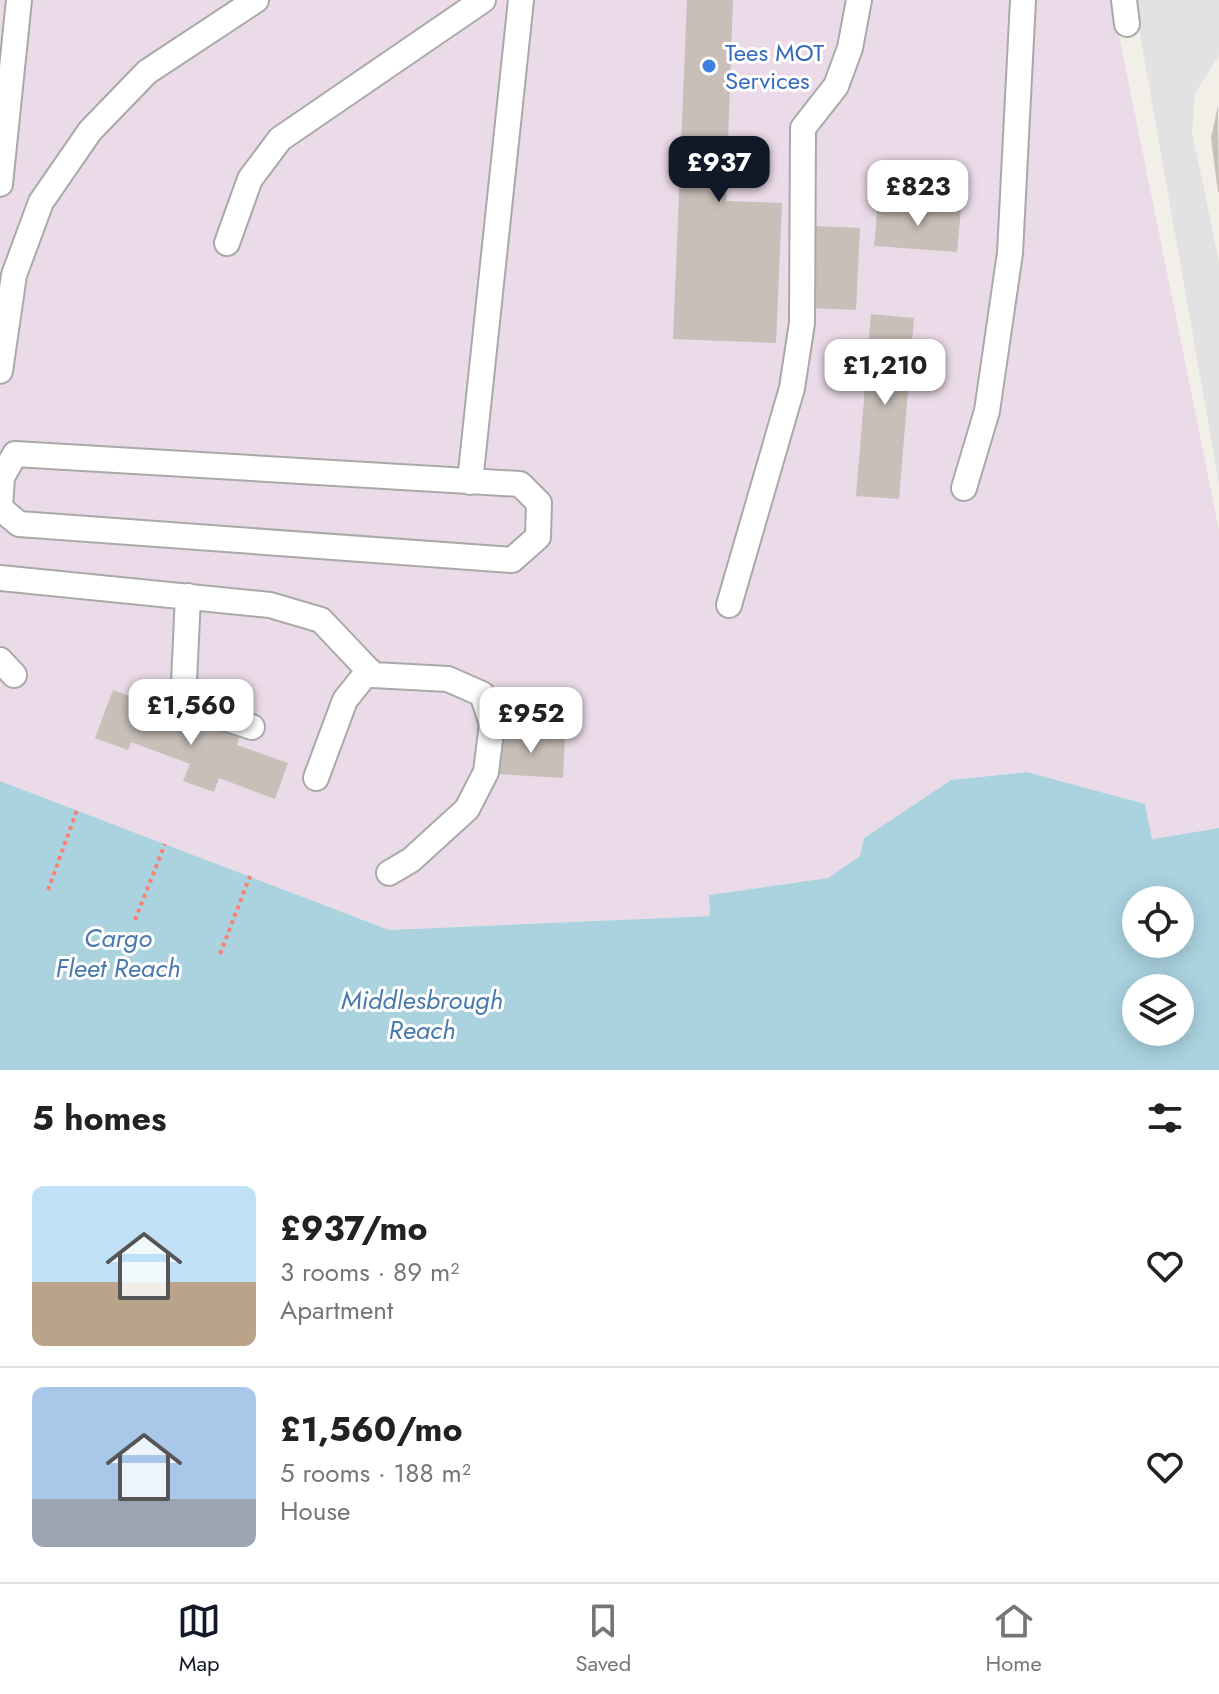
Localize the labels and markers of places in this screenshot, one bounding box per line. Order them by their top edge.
place label: Tees MOT Services [725,35,824,98]
marker: Tees MOT Services [700,57,718,75]
pin: £937 [672,136,766,204]
pin: £823 [871,160,965,228]
pin: £1,210 [820,339,950,407]
pin: £1,560 [126,679,256,747]
pin: £952 [484,687,578,755]

